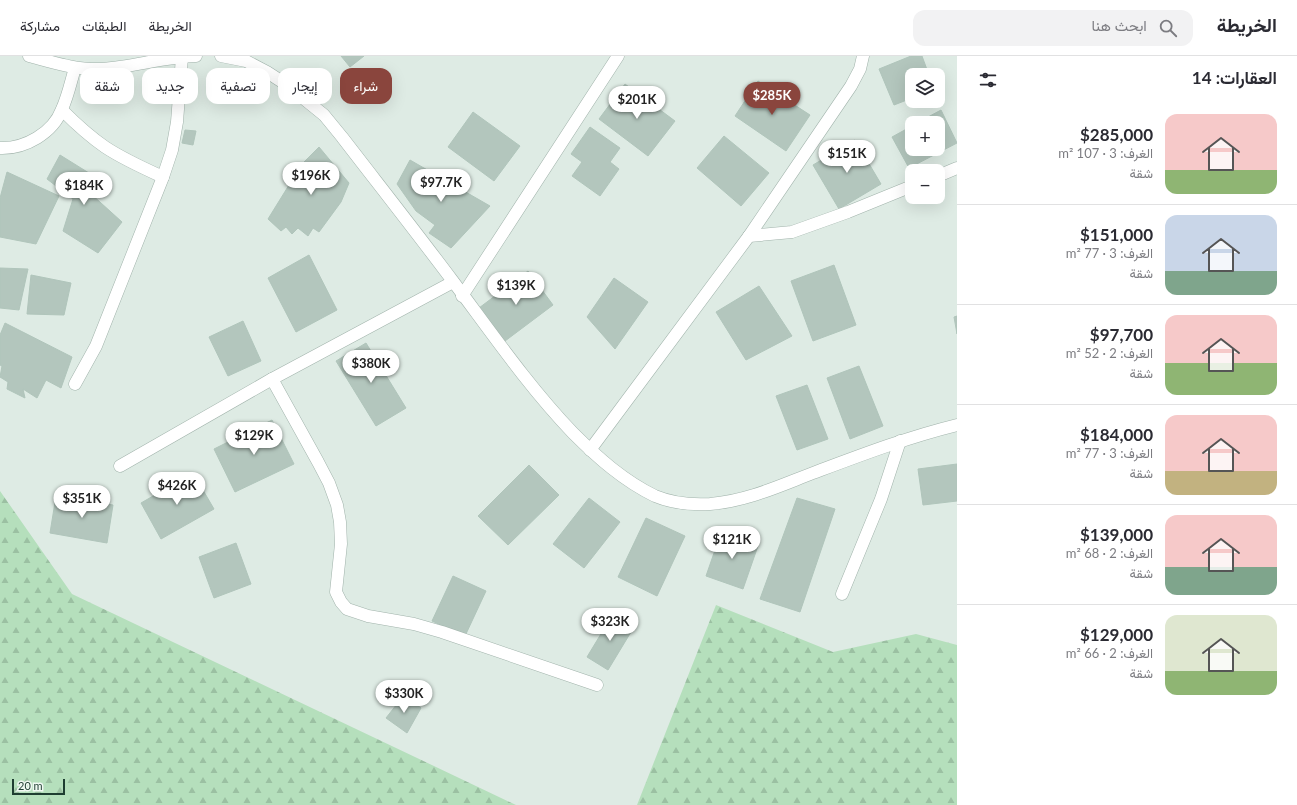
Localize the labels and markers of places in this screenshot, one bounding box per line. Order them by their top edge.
pin: $285K [744,82,800,116]
pin: $201K [609,86,665,120]
pin: $151K [819,140,875,174]
pin: $196K [283,162,339,196]
pin: $97.7K [408,169,474,203]
pin: $184K [56,172,112,206]
pin: $139K [488,272,544,306]
pin: $380K [343,350,399,384]
pin: $129K [226,422,282,456]
pin: $426K [149,472,205,506]
pin: $351K [54,485,110,519]
pin: $121K [704,526,760,560]
pin: $323K [582,608,638,642]
pin: $330K [376,680,432,714]

